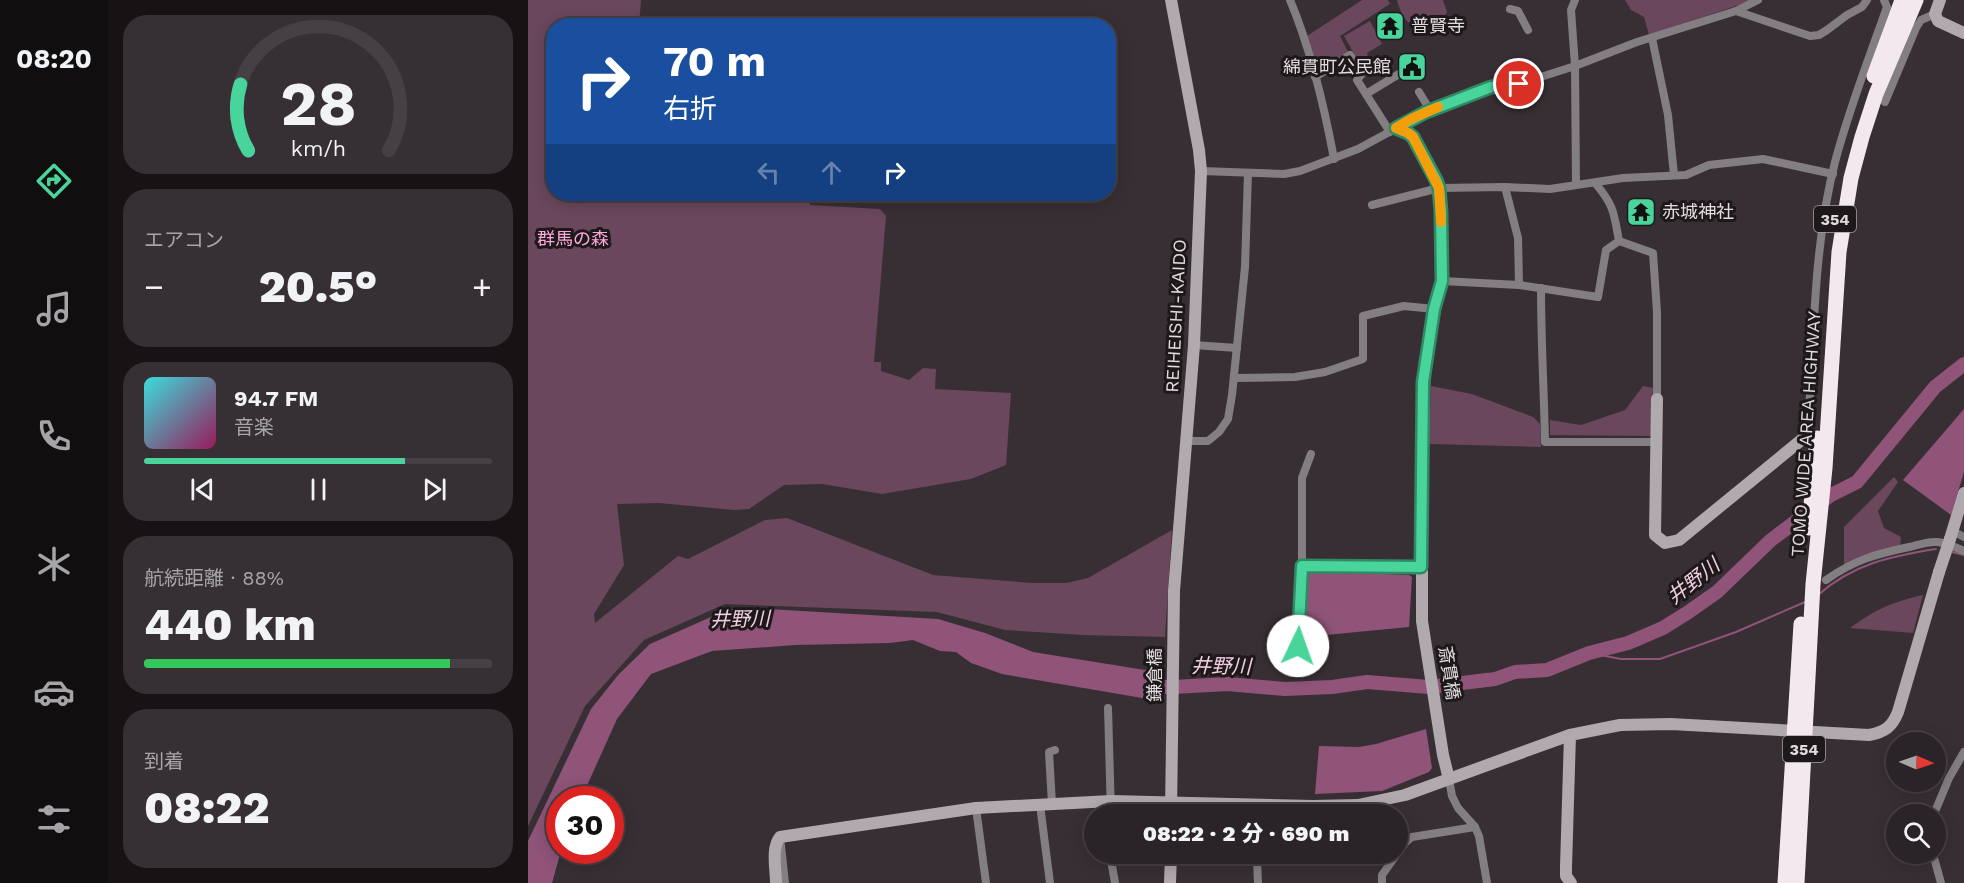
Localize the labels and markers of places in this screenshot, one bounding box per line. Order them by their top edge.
temple icon: 普賢寺 [1374,10,1406,42]
place label: 普賢寺 [1411,15,1465,36]
public building icon: 綿貫町公民館 [1396,51,1428,83]
place label: 綿貫町公民館 [1283,56,1391,77]
pin [1493,58,1544,109]
temple icon: 赤城神社 [1625,196,1657,228]
place label: 赤城神社 [1662,201,1734,222]

